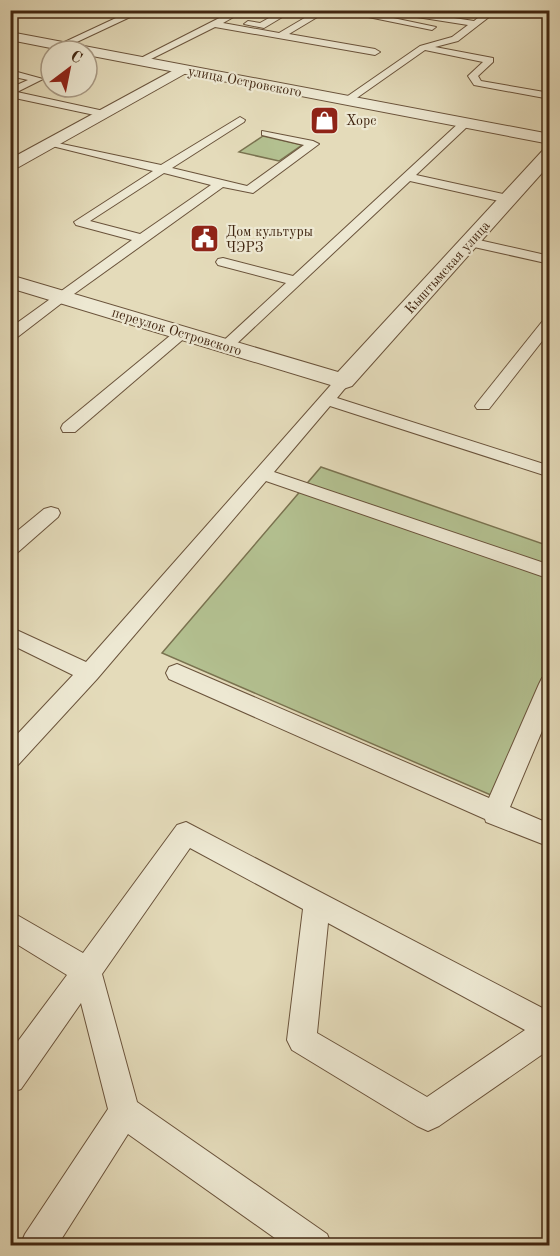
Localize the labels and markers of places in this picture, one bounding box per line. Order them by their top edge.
shop icon: Хорс [309,104,341,136]
place label: Хорс [346,114,376,128]
public building icon: Дом культуры ЧЭРЗ [189,223,221,255]
place label: Дом культуры ЧЭРЗ [226,225,313,255]

